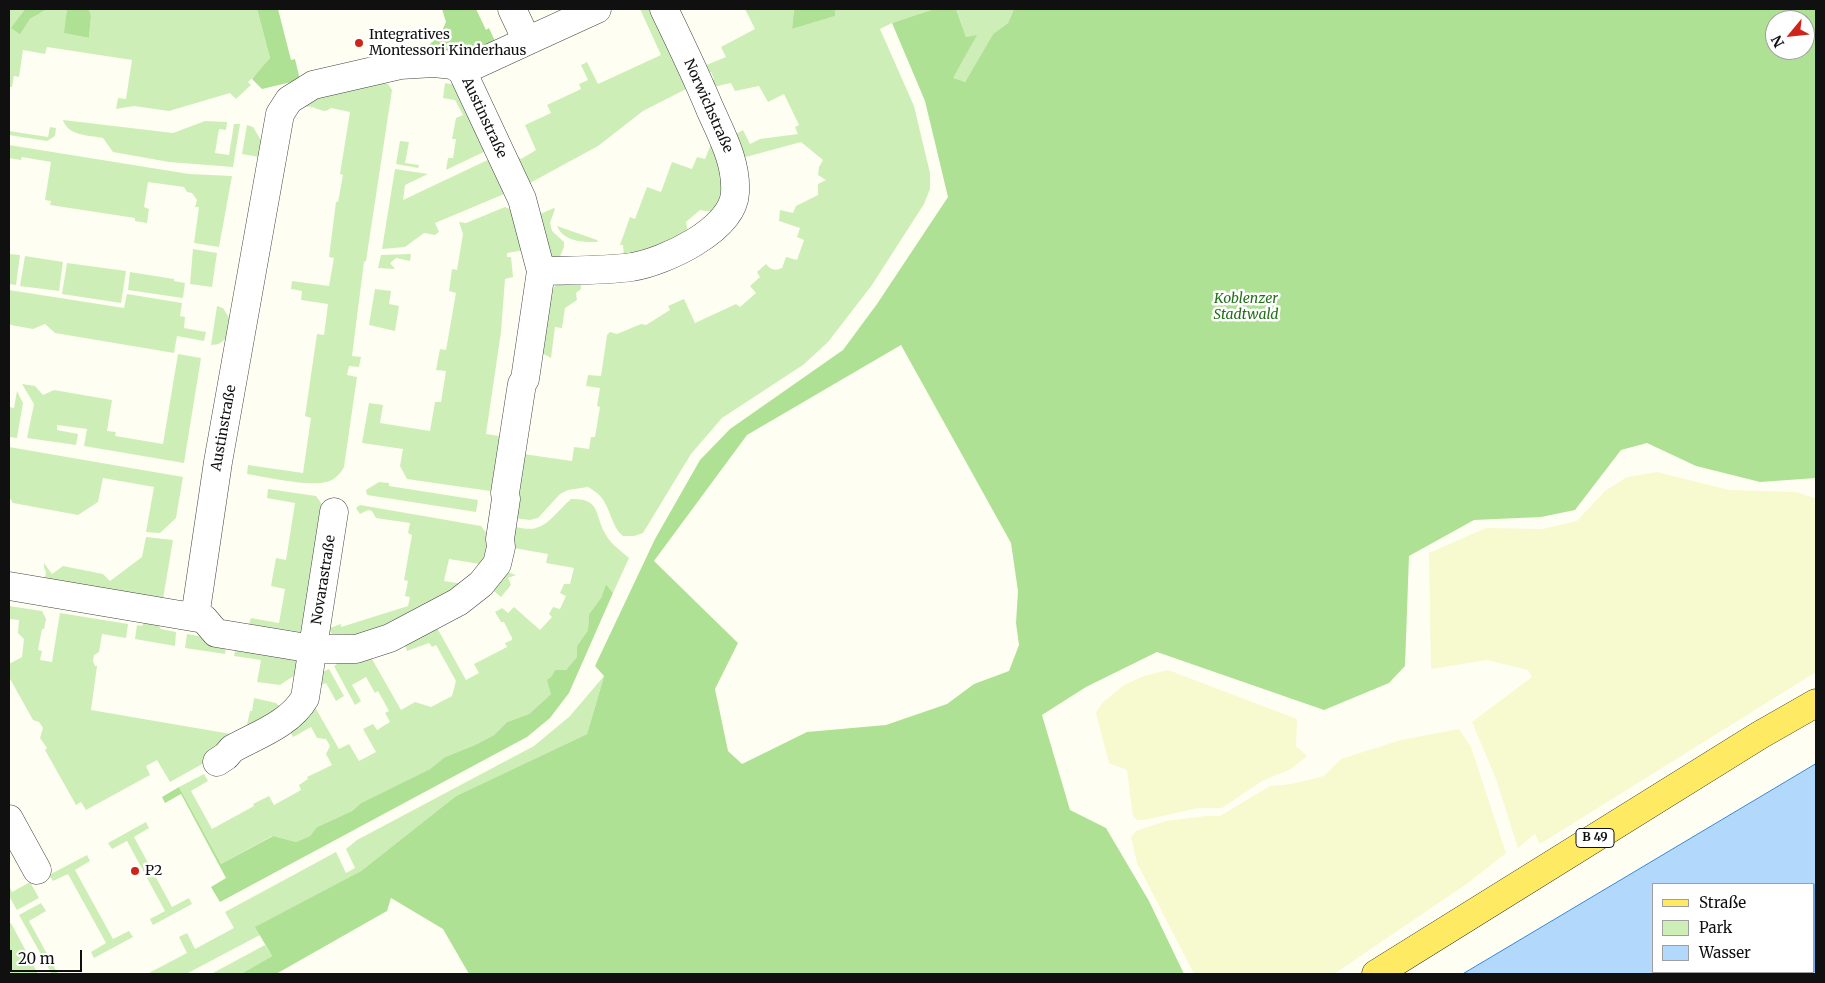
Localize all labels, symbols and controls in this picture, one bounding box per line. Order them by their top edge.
north arrow [1765,10,1815,60]
place label: Integratives Montessori Kinderhaus [369,27,526,59]
text: N [1767,32,1788,51]
marker: Integratives Montessori Kinderhaus [353,37,365,49]
street label: Norwichstraße [680,57,736,155]
street label: Austinstraße [458,75,510,161]
park label: Koblenzer Stadtwald [1213,291,1279,324]
street label: Austinstraße [208,384,240,472]
street label: Novarastraße [309,534,339,626]
road number: B 49 [1576,828,1614,848]
place label: P2 [145,863,162,879]
marker: P2 [129,865,141,877]
legend [1652,883,1815,973]
text: Straße [1699,893,1746,912]
text: Park [1699,918,1732,937]
scale bar [12,940,85,972]
text: Wasser [1699,943,1751,962]
text: 20 m [18,949,55,968]

